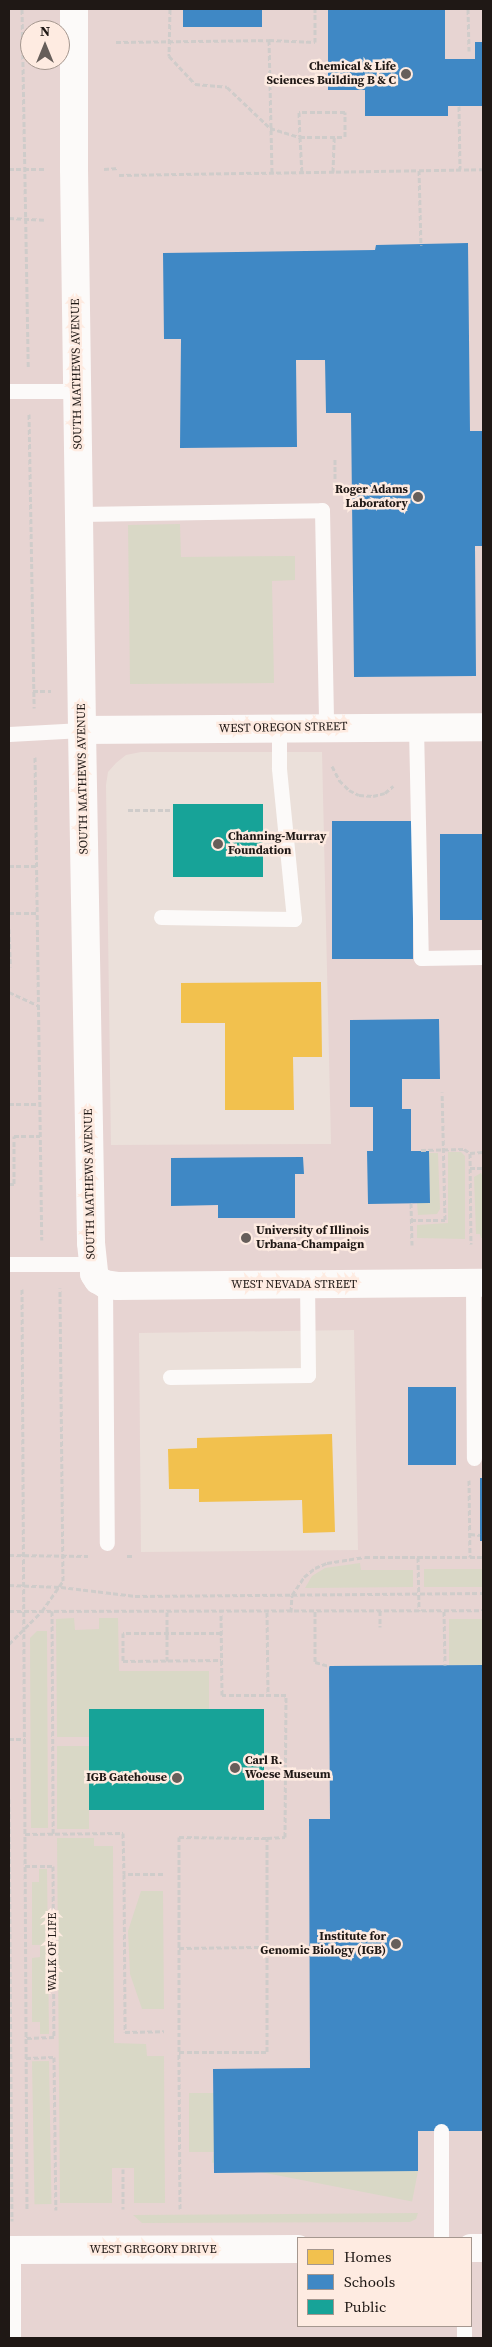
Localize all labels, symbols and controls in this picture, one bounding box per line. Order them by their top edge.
north arrow [20,20,70,70]
text: N [40,21,50,41]
place label: Chemical & Life Sciences Building B & C [266,60,396,88]
marker: Chemical & Life Sciences Building B & C [400,68,412,80]
street label: SOUTH MATHEWS AVENUE [68,298,86,450]
place label: Roger Adams Laboratory [335,483,408,511]
marker: Roger Adams Laboratory [412,491,424,503]
street label: SOUTH MATHEWS AVENUE [74,703,92,855]
street label: WEST OREGON STREET [218,720,348,736]
place label: Channing-Murray Foundation [228,830,326,858]
marker: Channing-Murray Foundation [212,838,224,850]
street label: SOUTH MATHEWS AVENUE [81,1108,99,1260]
place label: University of Illinois Urbana-Champaign [256,1224,369,1252]
marker: University of Illinois Urbana-Champaign [240,1232,252,1244]
street label: WEST NEVADA STREET [231,1278,357,1292]
place label: Carl R. Woese Museum [245,1754,331,1782]
marker: Carl R. Woese Museum [229,1762,241,1774]
place label: IGB Gatehouse [86,1771,167,1785]
marker: IGB Gatehouse [171,1772,183,1784]
street label: WALK OF LIFE [46,1912,60,1992]
place label: Institute for Genomic Biology (IGB) [260,1930,386,1958]
marker: Institute for Genomic Biology (IGB) [390,1938,402,1950]
legend [297,2237,472,2327]
street label: WEST GREGORY DRIVE [89,2243,217,2257]
text: Homes [344,2246,391,2267]
text: Schools [344,2271,395,2292]
text: Public [344,2296,386,2317]

